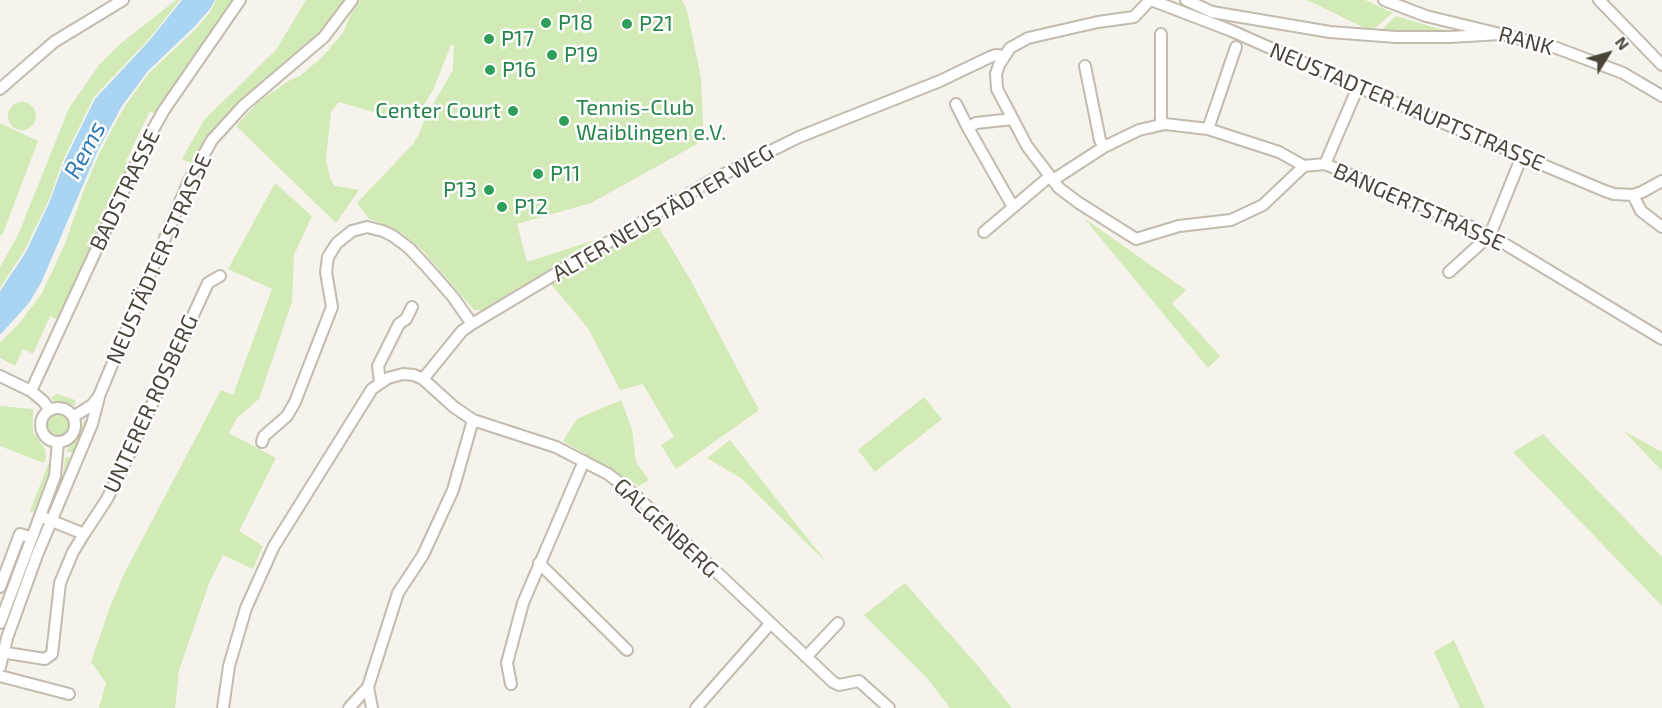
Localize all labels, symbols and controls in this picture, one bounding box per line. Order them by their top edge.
place label: P18 [558,10,593,36]
place label: P21 [639,11,673,37]
marker: P18 [539,16,553,30]
marker: P21 [620,17,634,31]
street label: RANK [1496,21,1556,61]
north arrow [1578,24,1638,84]
place label: P17 [501,26,534,52]
marker: P17 [482,32,496,46]
text: N [1612,33,1634,53]
street label: NEUSTADTER HAUPTSTRASSE [1266,37,1548,177]
place label: P19 [564,42,598,68]
marker: P19 [545,48,559,62]
place label: P16 [502,57,536,83]
marker: P16 [483,63,497,77]
place label: Tennis-Club Waiblingen e.V. [576,95,726,146]
place label: Center Court [375,98,501,124]
marker: Center Court [506,104,520,118]
marker: Tennis-Club Waiblingen e.V. [557,114,571,128]
water label: Rems [58,116,112,184]
street label: BADSTRASSE [84,125,166,255]
street label: ALTER NEUSTÄDTER WEG [548,139,778,287]
street label: NEUSTÄDTER STRASSE [101,150,217,368]
street label: BANGERTSTRASSE [1329,157,1509,257]
place label: P11 [550,161,580,187]
marker: P11 [531,167,545,181]
place label: P13 [443,177,477,203]
marker: P13 [482,183,496,197]
place label: P12 [514,194,548,220]
marker: P12 [495,200,509,214]
street label: UNTERER ROSBERG [98,311,204,497]
street label: GALGENBERG [608,473,724,583]

